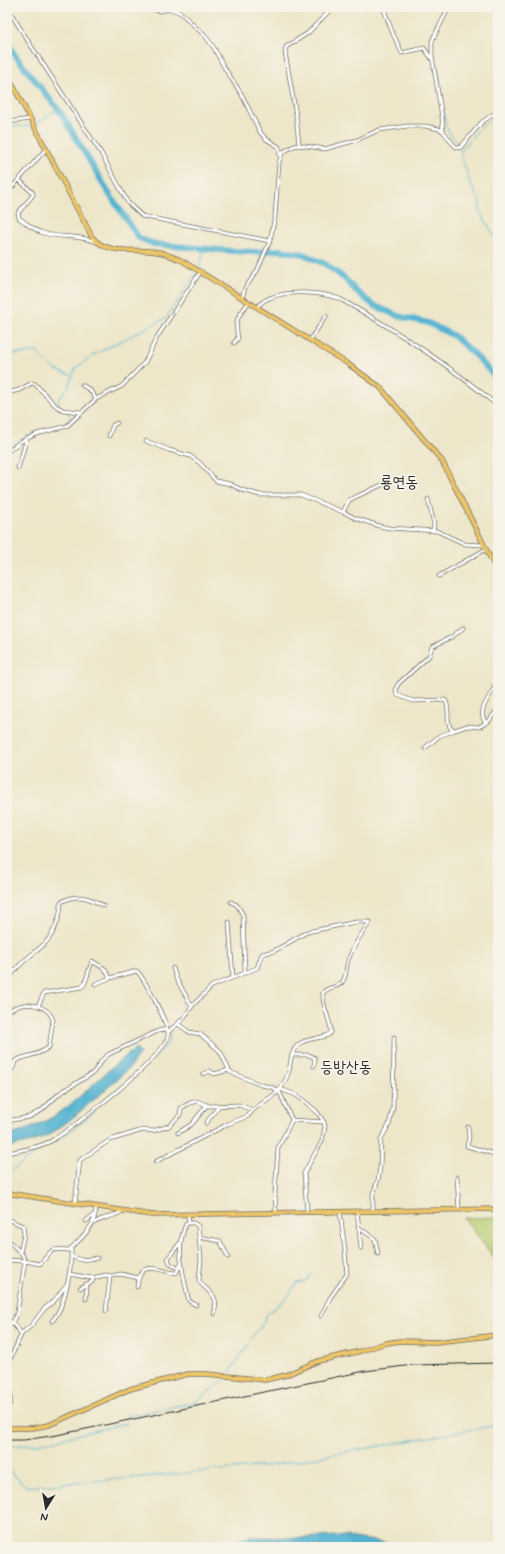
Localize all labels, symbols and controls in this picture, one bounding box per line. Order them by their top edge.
district label: 룡연동 [380,472,418,493]
district label: 등방산동 [320,1057,372,1078]
north arrow [26,1488,66,1528]
text: N [39,1509,49,1524]

